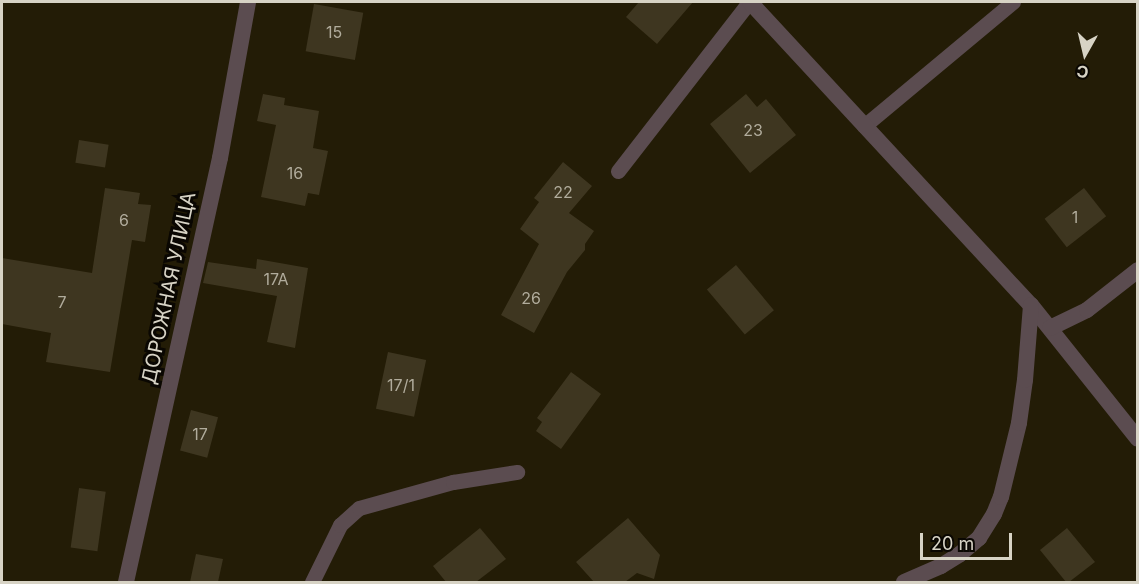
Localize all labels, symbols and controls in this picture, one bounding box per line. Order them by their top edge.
house number: 15 [326,22,342,42]
north arrow [1055,24,1115,84]
text: С [1075,61,1090,83]
house number: 23 [743,120,763,140]
house number: 16 [287,163,303,183]
house number: 22 [553,182,573,202]
street label: ДОРОЖНАЯ УЛИЦА [137,190,201,386]
house number: 1 [1072,207,1078,227]
house number: 6 [119,210,129,230]
house number: 17А [264,269,288,289]
house number: 26 [521,288,541,308]
house number: 7 [57,292,67,312]
house number: 17/1 [387,375,415,395]
house number: 17 [192,424,208,444]
scale bar [923,521,1014,559]
text: 20 m [931,533,974,554]

